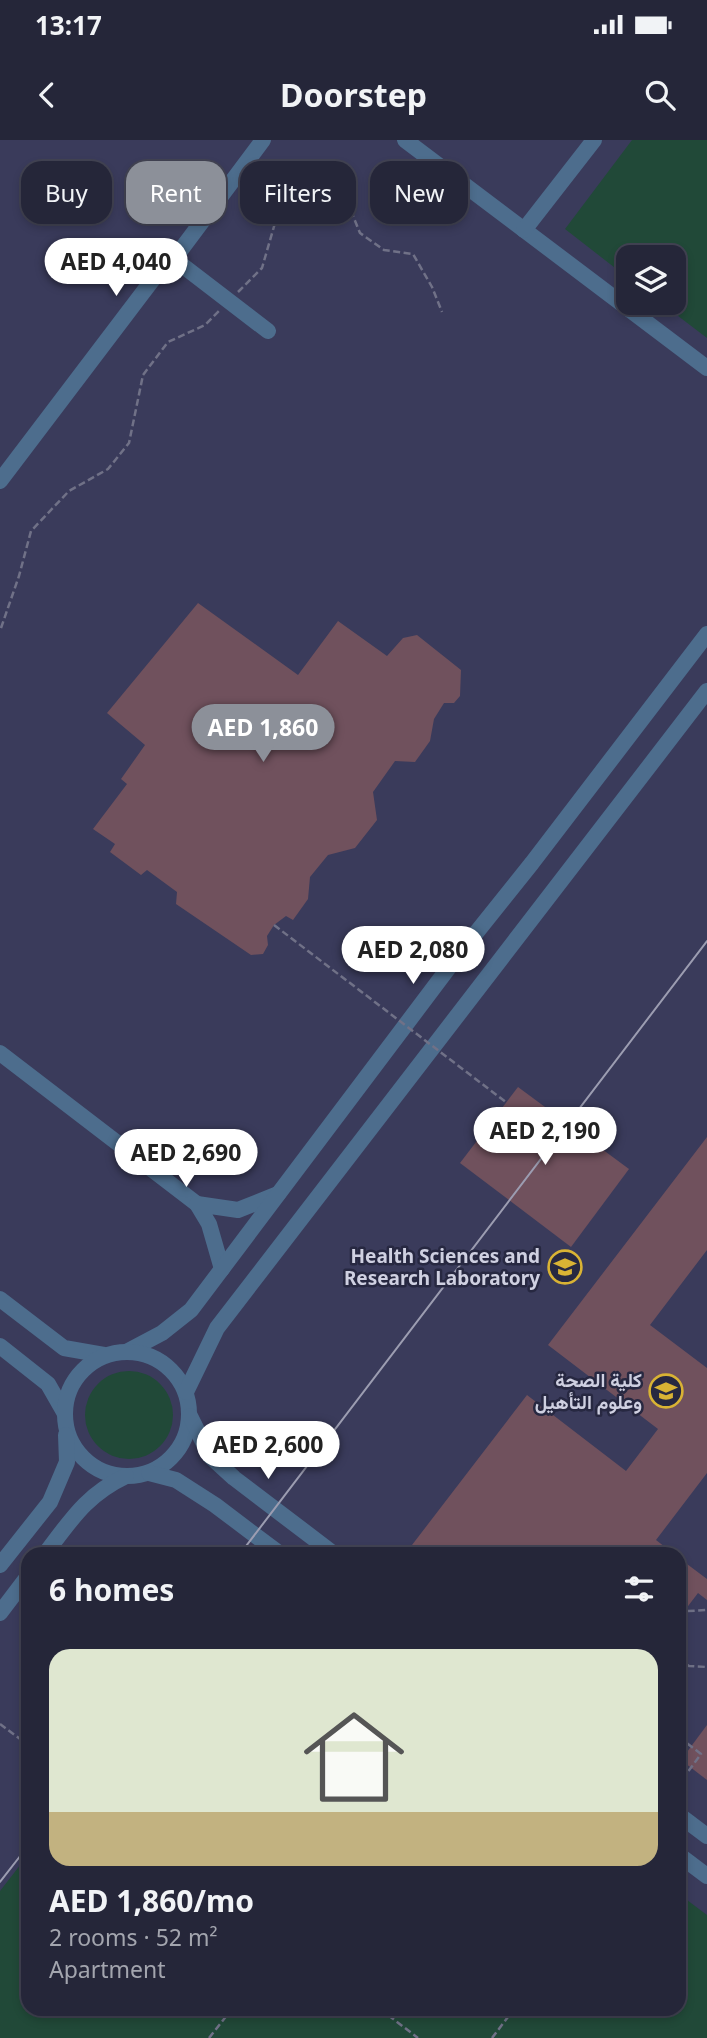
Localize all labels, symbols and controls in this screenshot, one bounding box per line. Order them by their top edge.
text: 13:17 [35,7,102,43]
text: Doorstep [280,73,427,116]
icon: back [28,76,66,114]
icon: search [641,76,679,114]
chip: Buy [21,161,112,224]
chip: Rent [126,161,226,224]
chip: Filters [240,161,356,224]
chip: New [370,161,468,224]
pin: AED 4,040 [36,239,196,298]
text: AED 4,040 [61,245,171,277]
map controls [616,245,686,315]
button: layers [616,245,686,315]
pin: AED 1,860 [183,704,343,764]
text: AED 1,860 [208,711,318,743]
pin: AED 2,080 [333,926,493,986]
text: AED 2,080 [358,933,468,965]
pin: AED 2,190 [465,1108,625,1167]
text: AED 2,190 [490,1114,600,1146]
pin: AED 2,690 [106,1130,266,1189]
text: AED 2,690 [131,1136,241,1168]
place label: Health Sciences and Research Laboratory [344,1243,540,1291]
school or university icon: Health Sciences and Research Laboratory [546,1248,584,1286]
place label: كلية الصحة وعلوم التأهيل [535,1367,642,1415]
school or university icon: كلية الصحة وعلوم التأهيل [647,1372,685,1410]
pin: AED 2,600 [188,1422,348,1481]
text: AED 2,600 [213,1428,323,1460]
text: 6 homes [49,1569,174,1610]
icon: filters [620,1570,658,1608]
icon: home [291,1694,417,1820]
text: AED 1,860/mo [49,1880,254,1921]
text: 2 rooms · 52 m² [49,1921,218,1953]
text: Apartment [49,1953,166,1985]

